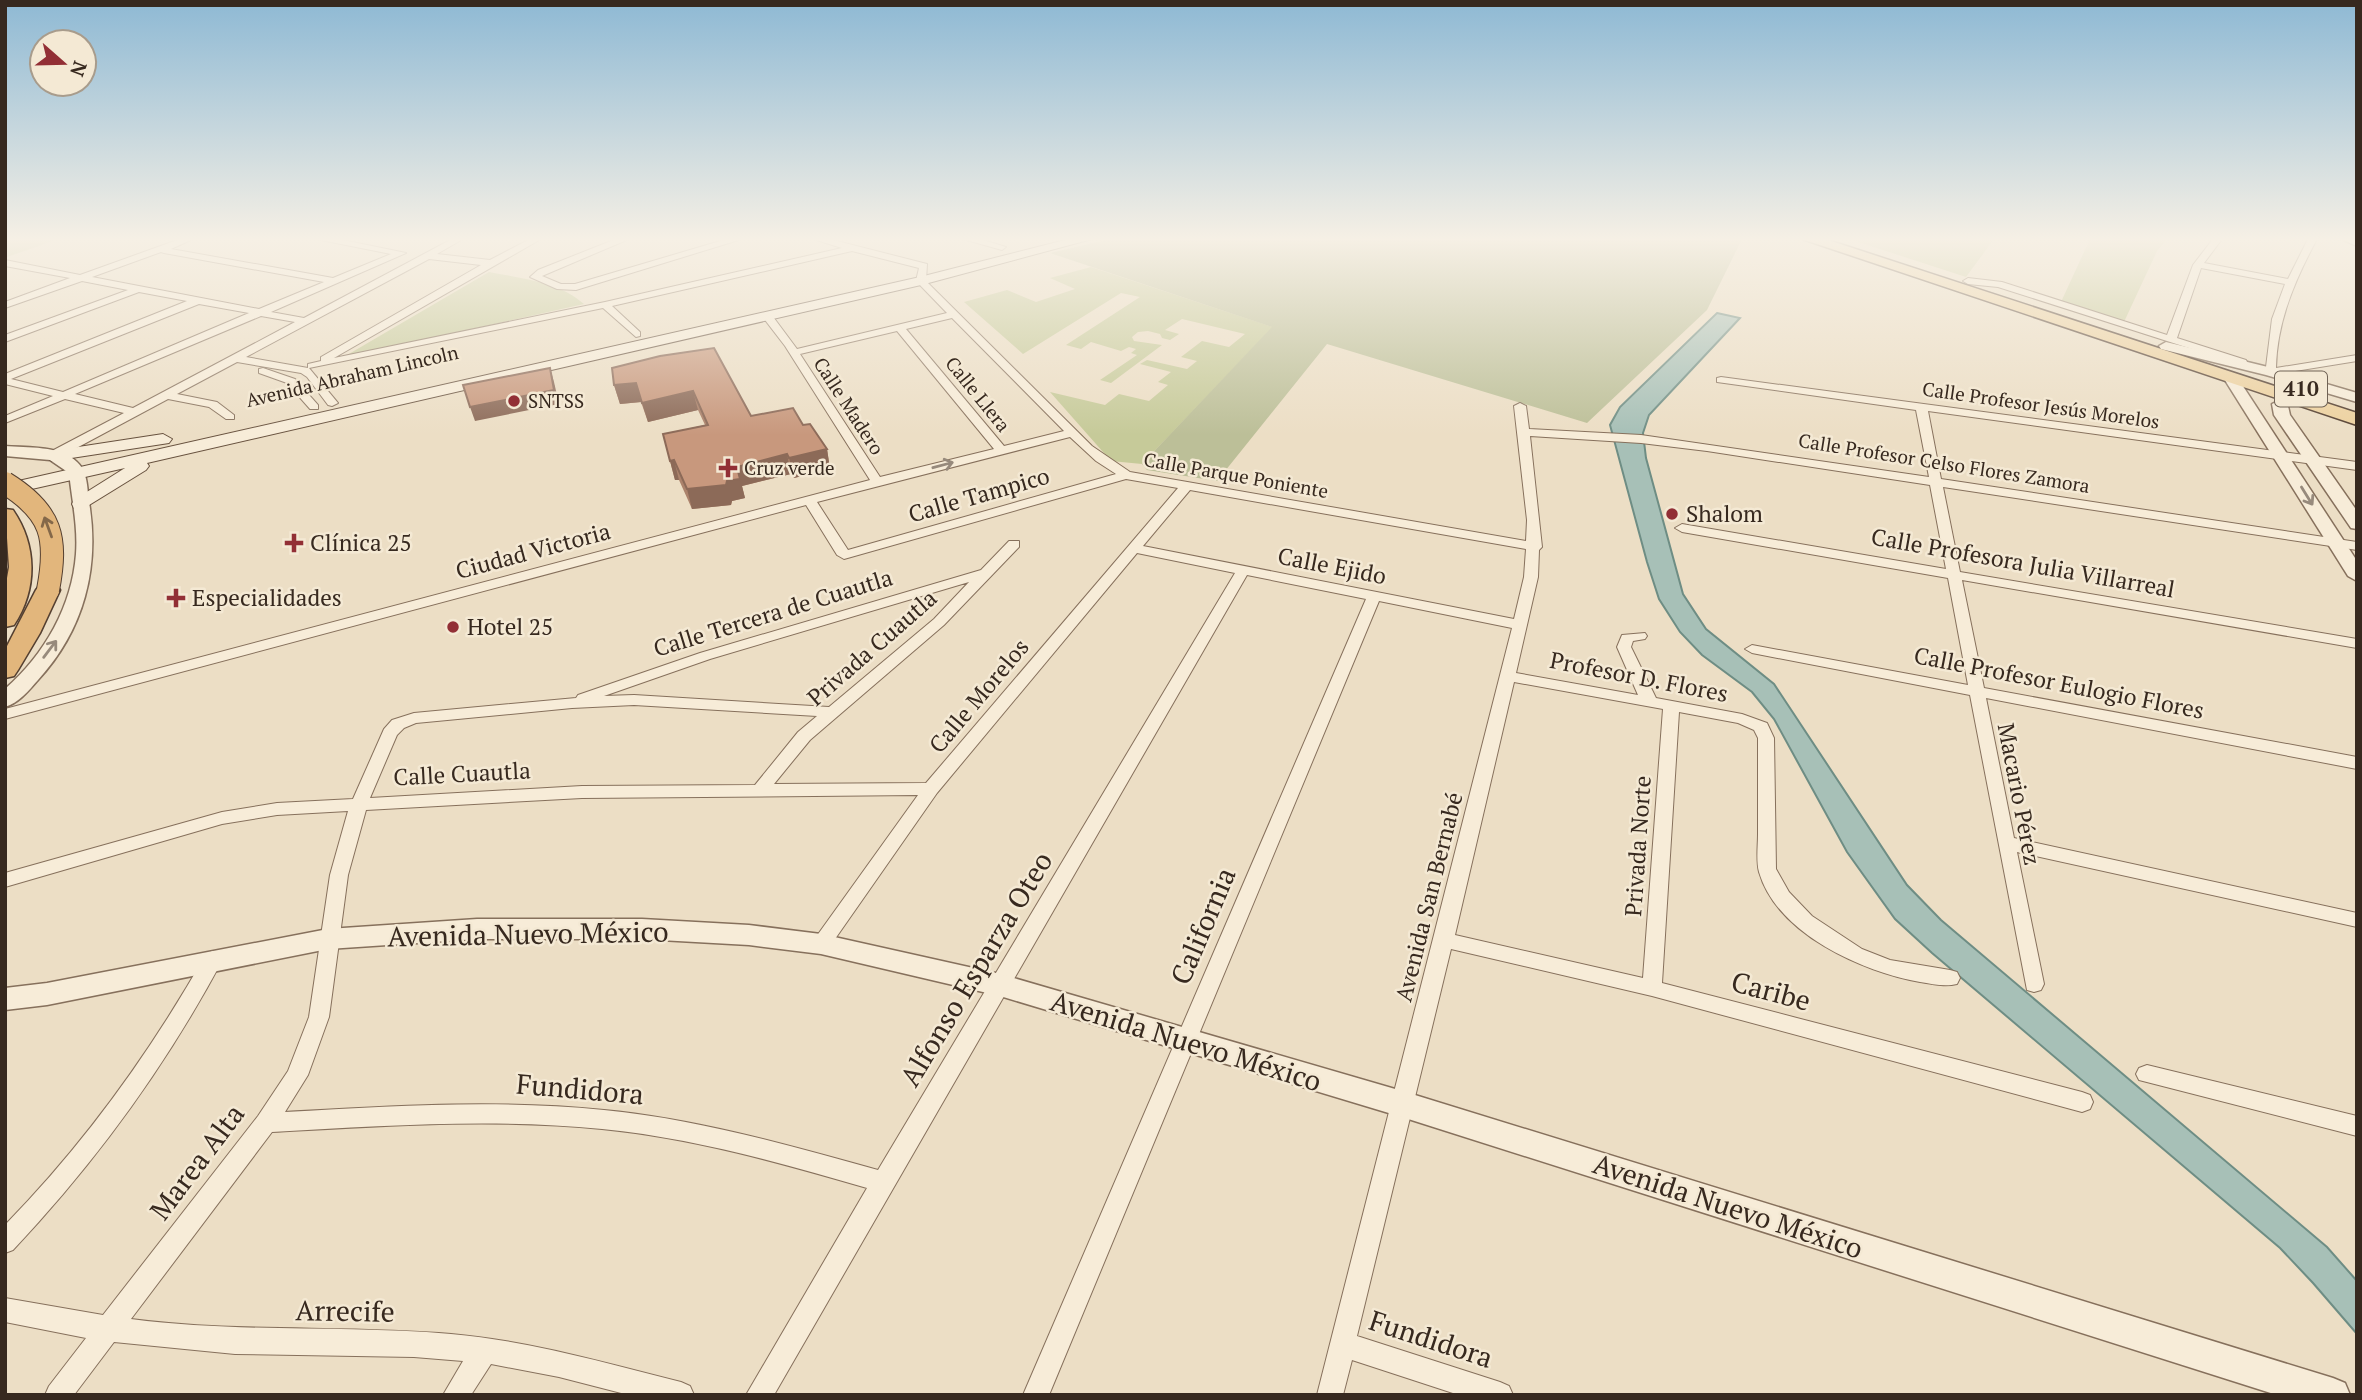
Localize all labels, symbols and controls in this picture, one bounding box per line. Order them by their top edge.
north arrow [28,28,98,98]
text: N [65,58,94,81]
street label: Avenida Abraham Lincoln [243,339,461,412]
street label: Calle Llera [940,351,1017,437]
street label: Calle Madero [809,352,890,459]
road number: 410 [2275,372,2327,406]
street label: Calle Profesor Jesús Morelos [1921,375,2161,434]
place label: SNTSS [528,388,584,413]
marker: SNTSS [506,393,522,409]
street label: Calle Profesor Celso Flores Zamora [1797,427,2092,498]
street label: Calle Parque Poniente [1142,446,1330,503]
place label: Cruz verde [744,455,835,480]
marker: Cruz verde [718,458,738,478]
one-way arrow [931,458,953,471]
street label: Calle Tampico [905,460,1053,529]
one-way arrow [2300,486,2314,506]
place label: Shalom [1686,498,1763,529]
marker: Shalom [1664,506,1680,522]
street label: Ciudad Victoria [452,515,614,586]
one-way arrow [41,517,54,539]
street label: Calle Profesora Julia Villarreal [1869,521,2177,605]
place label: Clínica 25 [310,527,412,558]
marker: Clínica 25 [284,533,304,553]
street label: Calle Ejido [1275,540,1389,591]
street label: Calle Tercera de Cuautla [650,561,897,664]
place label: Especialidades [192,582,342,613]
street label: Privada Cuautla [800,582,943,713]
marker: Especialidades [166,588,186,608]
place label: Hotel 25 [467,611,553,642]
marker: Hotel 25 [445,619,461,635]
street label: Calle Morelos [922,632,1036,759]
street label: Calle Profesor Eulogio Flores [1911,639,2207,726]
one-way arrow [43,640,57,659]
street label: Profesor D. Flores [1547,644,1731,709]
street label: Macario Pérez [1991,720,2048,868]
street label: Calle Cuautla [393,754,532,793]
street label: Privada Norte [1617,774,1658,917]
street label: Avenida San Bernabé [1388,789,1470,1005]
street label: Alfonso Esparza Oteo [891,845,1060,1093]
street label: California [1161,862,1244,990]
street label: Avenida Nuevo México [387,913,669,954]
street label: Caribe [1727,962,1815,1019]
street label: Avenida Nuevo México [1046,982,1326,1099]
street label: Fundidora [515,1065,645,1113]
street label: Marea Alta [141,1096,252,1227]
street label: Avenida Nuevo México [1589,1144,1868,1267]
street label: Arrecife [295,1291,395,1330]
street label: Fundidora [1365,1301,1498,1376]

